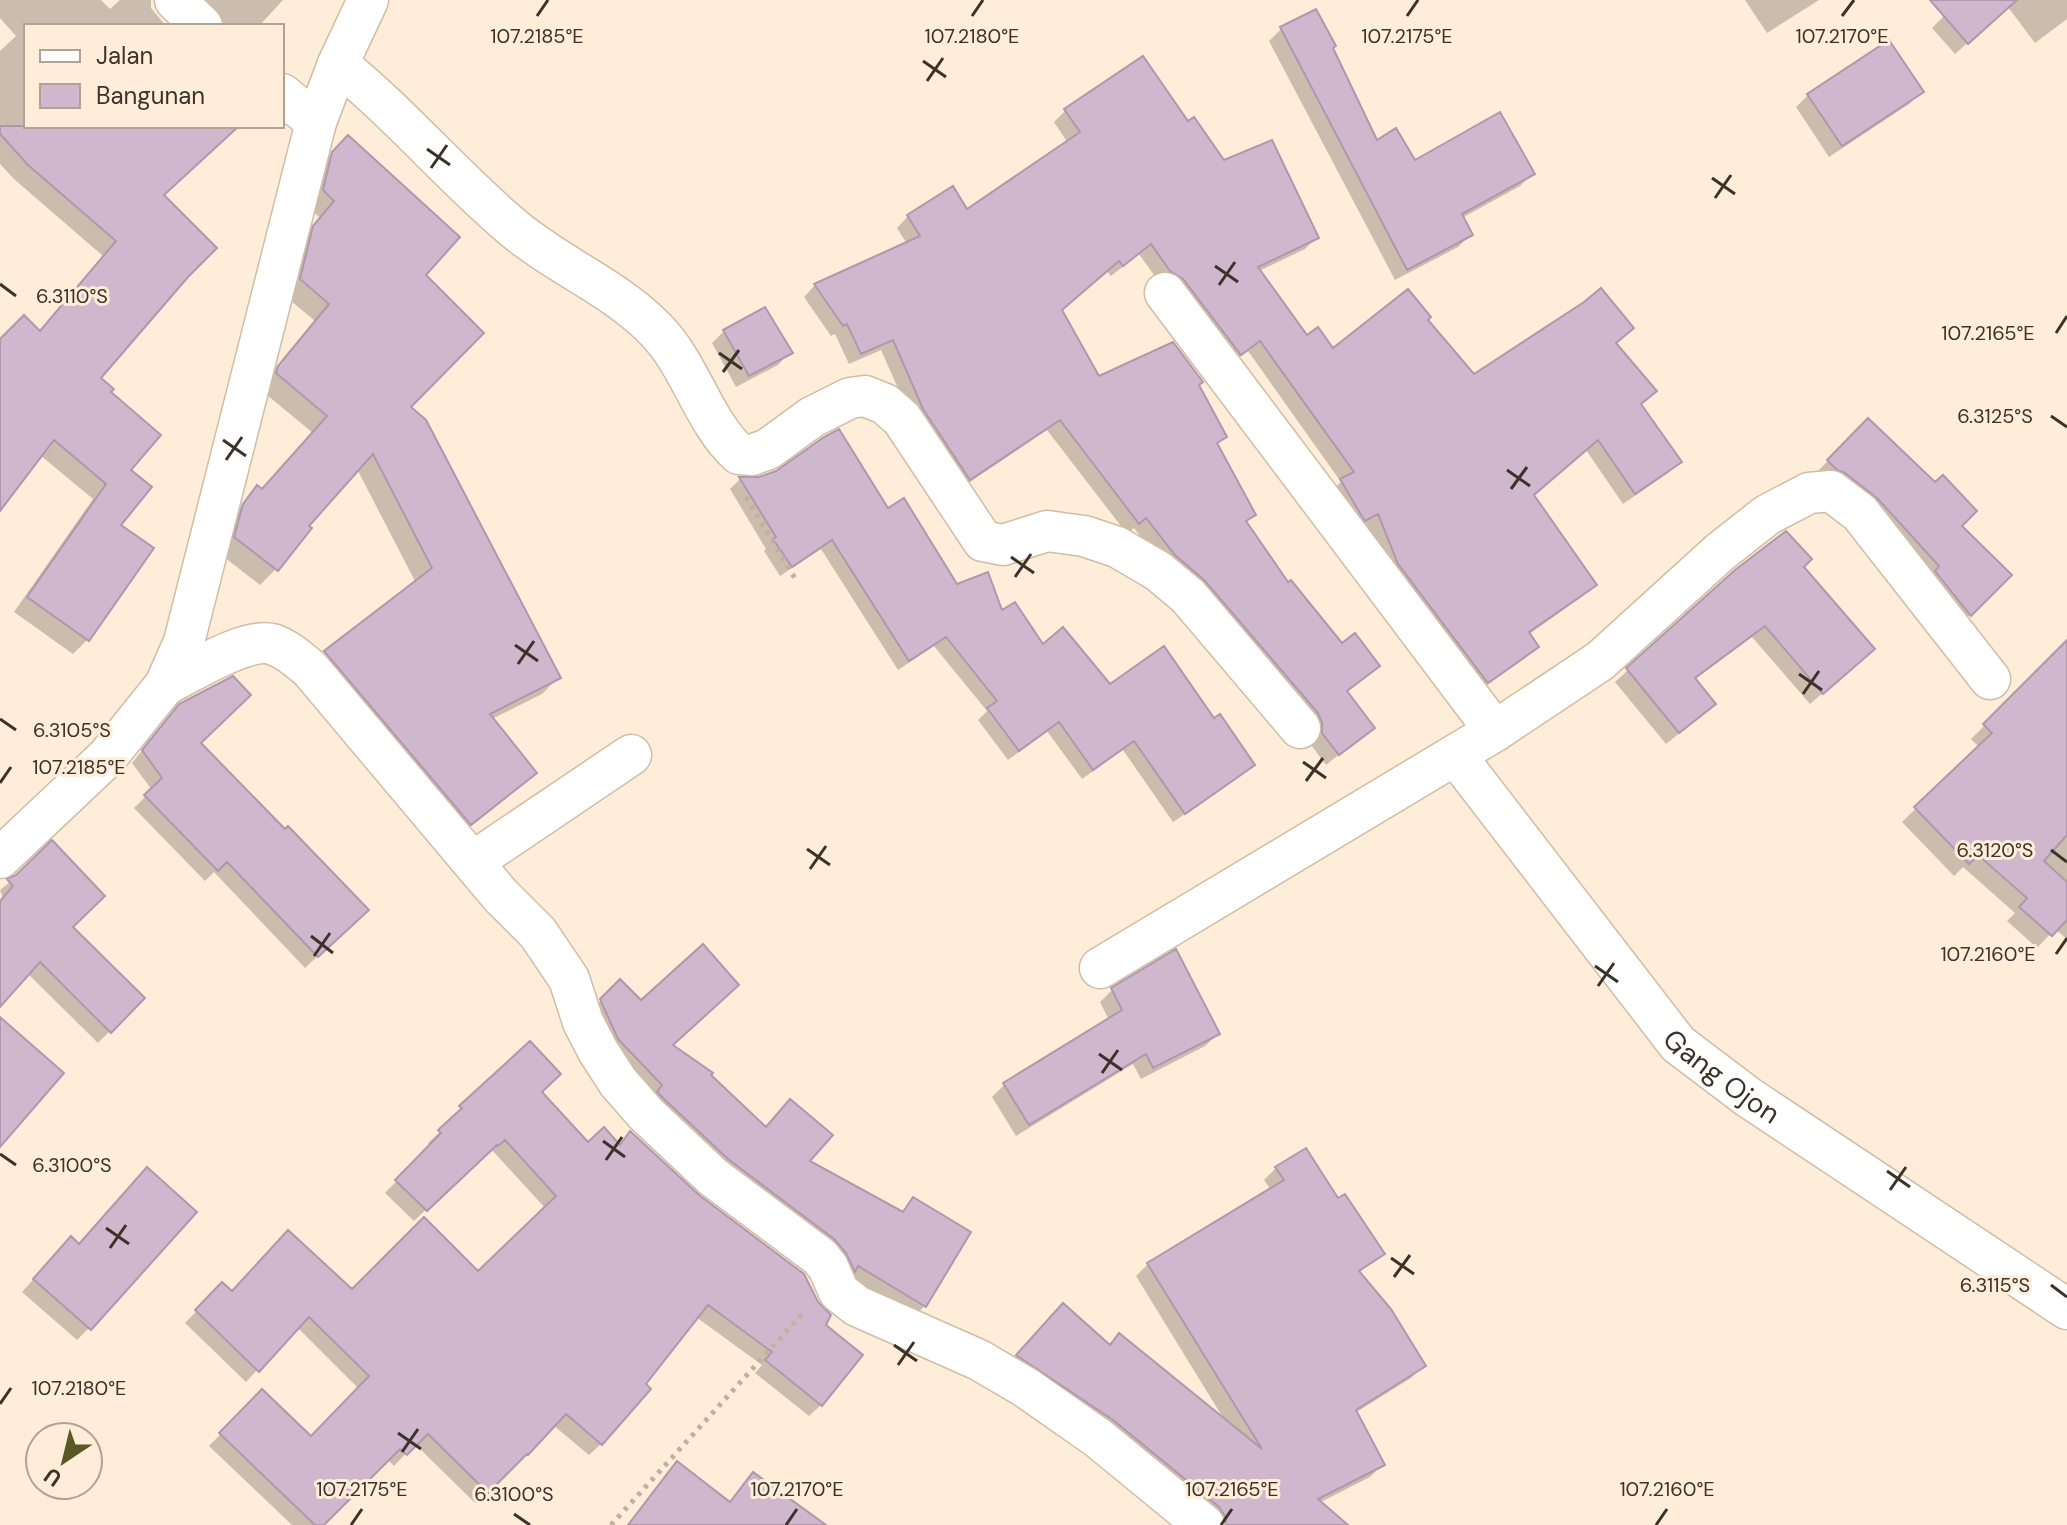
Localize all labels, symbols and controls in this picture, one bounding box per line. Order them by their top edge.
text: 107.2185°E [490,23,584,49]
text: 107.2180°E [925,23,1019,49]
text: 107.2175°E [1361,23,1453,49]
text: 107.2170°E [1795,23,1889,49]
legend [24,24,284,128]
text: Jalan [96,40,153,71]
text: Bangunan [96,80,205,111]
text: 6.3110°S [36,283,108,309]
text: 107.2165°E [1941,320,2035,346]
text: 6.3125°S [1957,403,2033,429]
text: 6.3105°S [33,717,111,743]
text: 107.2185°E [32,754,126,780]
text: 6.3120°S [1957,837,2033,863]
text: 107.2160°E [1940,941,2036,967]
street label: Gang Ojon [1655,1022,1787,1132]
text: 6.3100°S [32,1152,112,1178]
text: 6.3115°S [1960,1272,2030,1298]
text: 107.2180°E [32,1375,126,1401]
north arrow [24,1421,104,1501]
text: U [38,1461,67,1493]
text: 107.2175°E [316,1476,408,1502]
text: 107.2170°E [750,1476,844,1502]
text: 107.2165°E [1185,1476,1279,1502]
text: 107.2160°E [1619,1476,1715,1502]
text: 6.3100°S [474,1481,554,1507]

